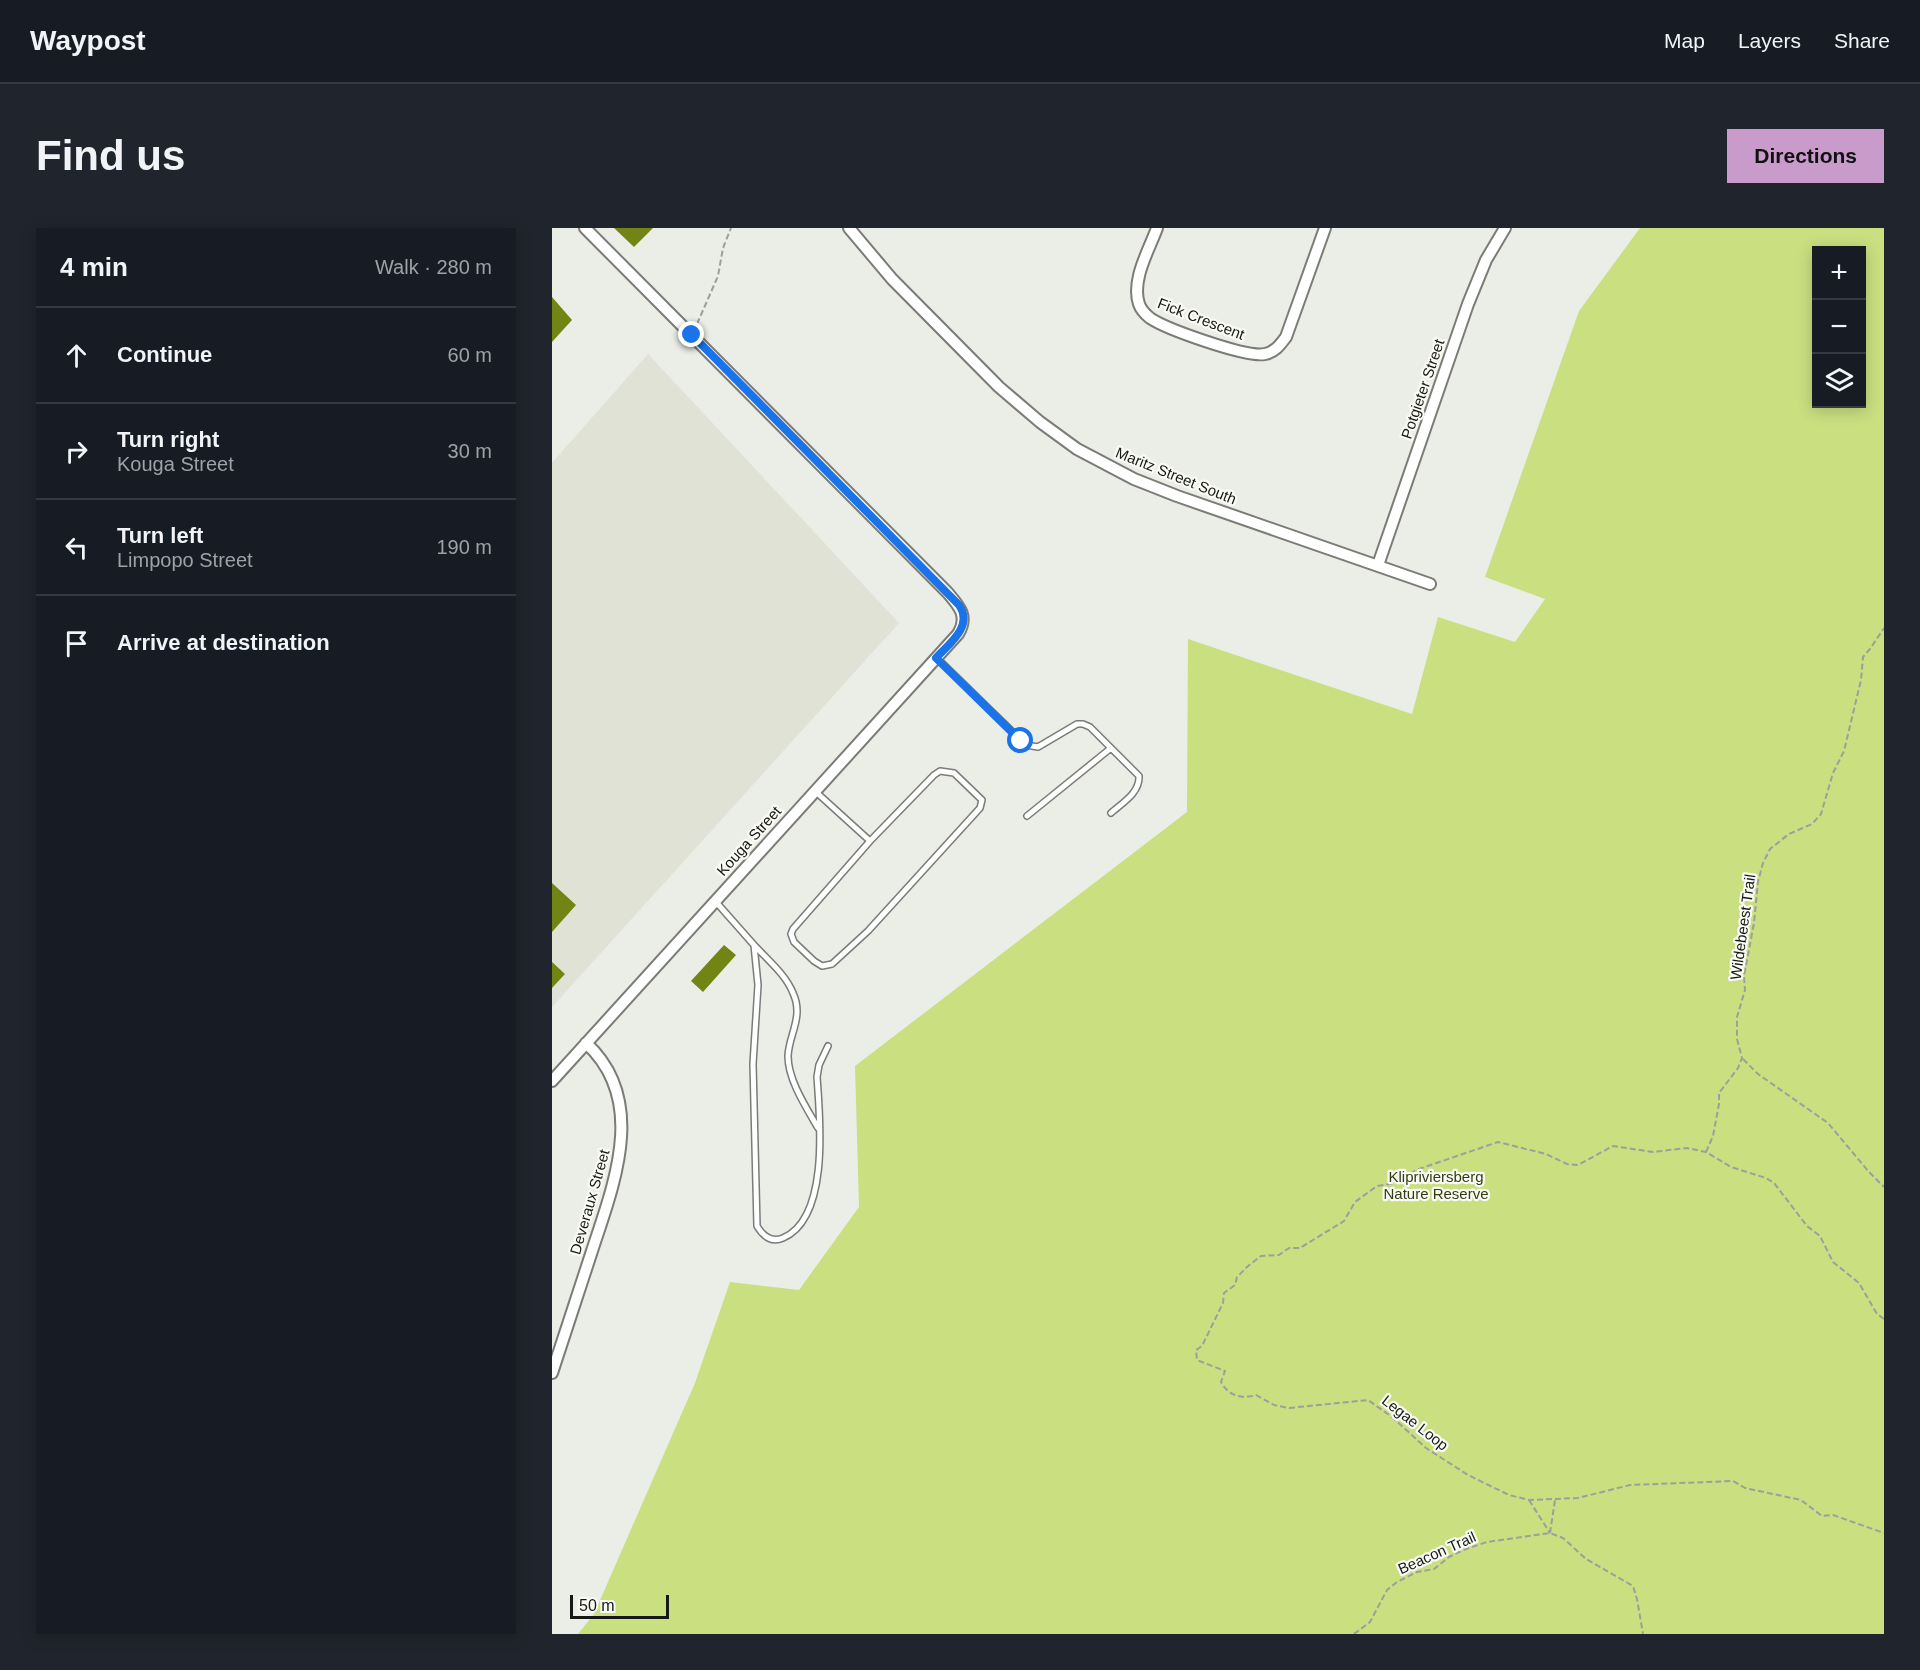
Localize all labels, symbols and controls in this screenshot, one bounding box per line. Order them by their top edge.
text: Waypost [30,25,146,56]
text: Map [1664,29,1705,52]
text: Layers [1738,29,1801,52]
text: Share [1834,29,1890,52]
button: Directions [1727,129,1884,183]
text: Find us [36,132,185,179]
map controls [1812,246,1866,408]
button: + [1812,246,1866,300]
text: 4 min [60,252,128,282]
text: Walk · 280 m [375,256,492,278]
street label: Fick Crescent [1155,294,1248,343]
button: − [1812,300,1866,354]
route end [678,321,704,347]
street label: Potgieter Street [1398,336,1448,441]
icon: ahead [60,339,93,372]
text: Continue [117,342,212,367]
text: 60 m [448,344,492,366]
button: layers [1812,354,1866,408]
text: Turn right [117,427,219,452]
icon: right [60,435,93,468]
text: 30 m [448,440,492,462]
street label: Maritz Street South [1113,444,1239,507]
text: Kouga Street [117,453,234,475]
text: Turn left [117,523,203,548]
icon: left [60,531,93,564]
text: 190 m [436,536,492,558]
text: Limpopo Street [117,549,253,571]
icon: arrive [60,627,93,660]
text: Arrive at destination [117,630,330,655]
route start [1007,727,1033,753]
street label: Kouga Street [713,802,785,879]
street label: Wildebeest Trail [1727,873,1758,981]
street label: Deveraux Street [566,1147,613,1256]
park label: Klipriviersberg Nature Reserve [1383,1168,1489,1202]
street label: Legae Loop [1379,1392,1452,1454]
street label: Beacon Trail [1395,1528,1478,1577]
scale bar [570,1592,669,1620]
text: 50 m [579,1597,615,1614]

